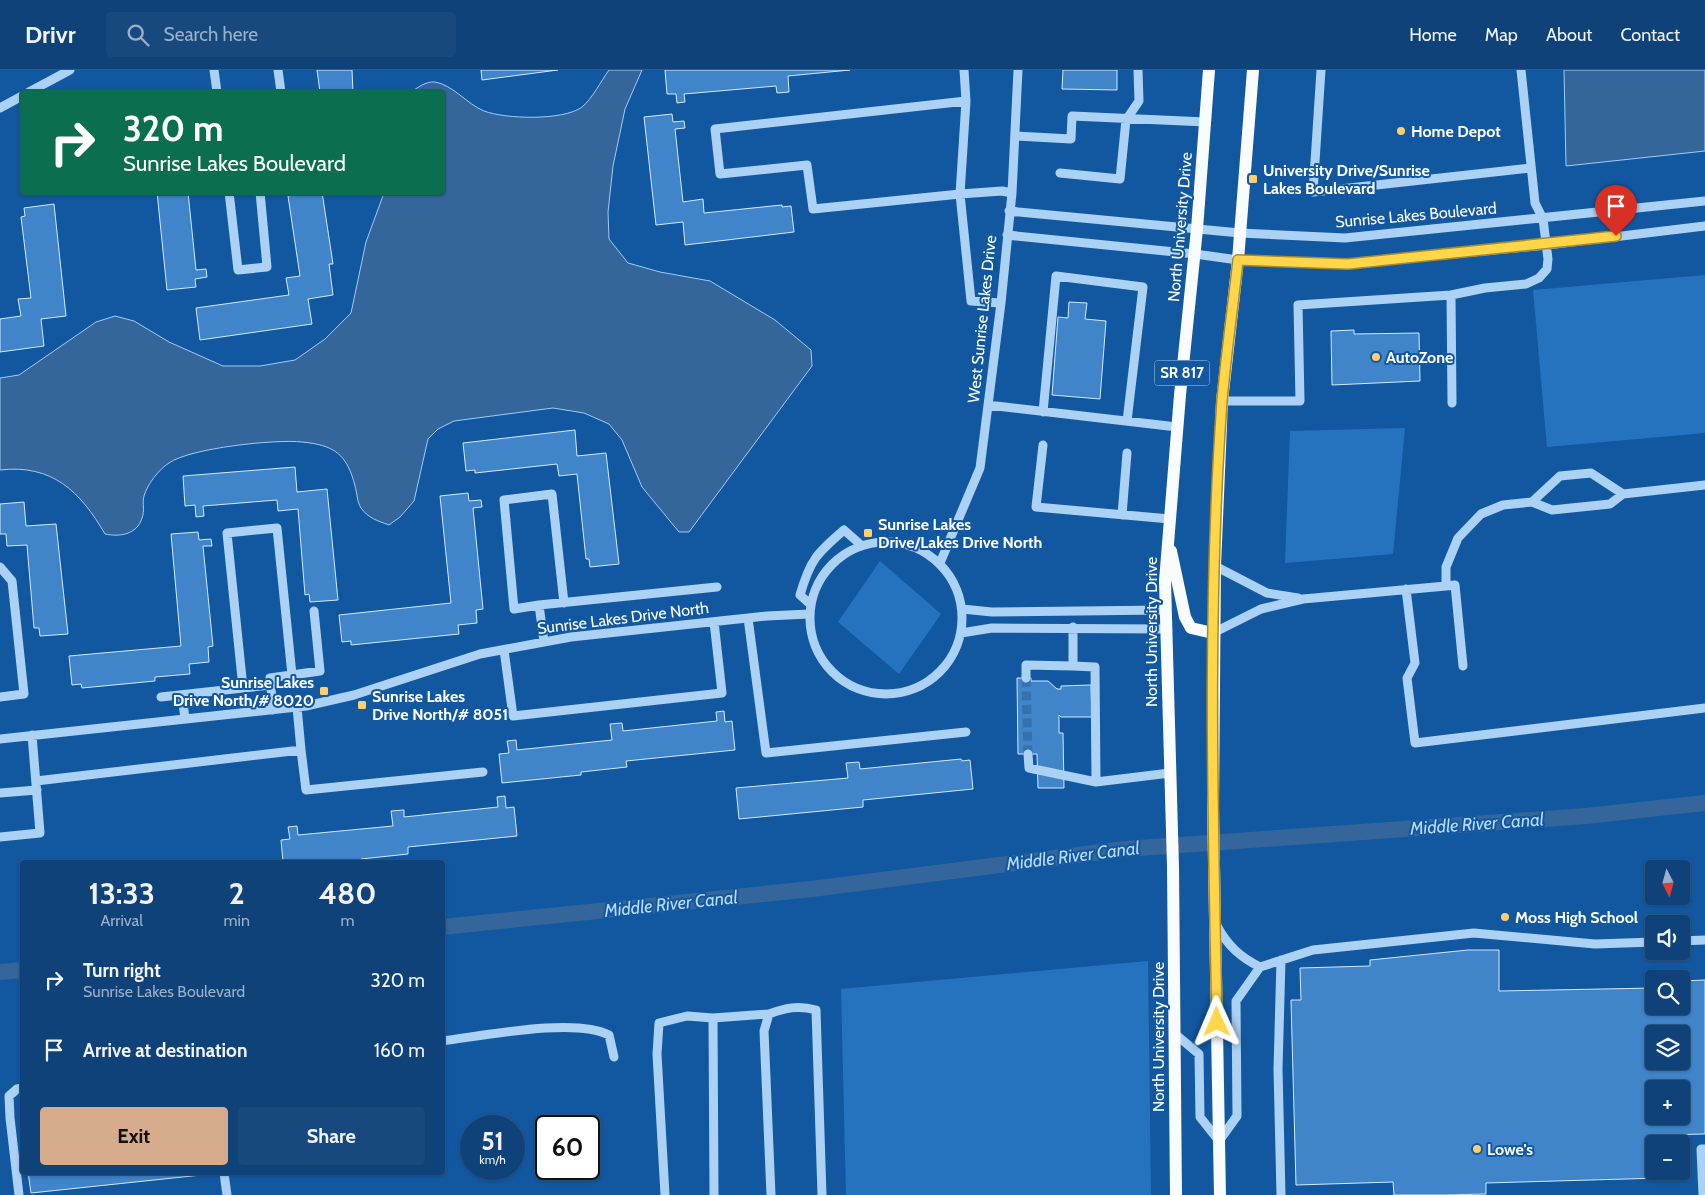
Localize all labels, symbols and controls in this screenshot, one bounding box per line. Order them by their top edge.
search box [106,12,456,57]
text: Drivr [25,20,76,49]
icon: search [124,21,152,49]
text: Search here [164,23,258,46]
text: Home [1409,24,1457,46]
text: Map [1485,24,1518,46]
text: About [1546,24,1592,46]
text: Contact [1620,24,1680,46]
text: 320 m [123,107,223,150]
icon: right [40,110,105,175]
place label: Home Depot [1411,122,1501,141]
marker: Home Depot [1395,125,1407,137]
text: Sunrise Lakes Boulevard [123,150,346,177]
street label: North University Drive [1164,151,1196,303]
place label: University Drive/Sunrise Lakes Boulevard [1263,161,1430,198]
marker: University Drive/Sunrise Lakes Boulevard [1247,173,1259,185]
pin [1595,185,1637,236]
icon: arrive [1602,192,1630,220]
street label: Sunrise Lakes Boulevard [1334,198,1498,232]
street label: West Sunrise Lakes Drive [964,234,1000,404]
place label: AutoZone [1386,348,1453,367]
marker: AutoZone [1370,351,1382,363]
road number: SR 817 [1154,360,1210,386]
place label: Sunrise Lakes Drive/Lakes Drive North [878,515,1042,552]
marker: Sunrise Lakes Drive/Lakes Drive North [862,527,874,539]
street label: North University Drive [1142,557,1161,707]
street label: Sunrise Lakes Drive North [536,598,710,638]
place label: Sunrise Lakes Drive North/# 8020 [173,673,314,710]
marker: Sunrise Lakes Drive North/# 8020 [318,685,330,697]
place label: Sunrise Lakes Drive North/# 8051 [372,687,508,724]
marker: Sunrise Lakes Drive North/# 8051 [356,699,368,711]
water label: Middle River Canal [1408,808,1545,840]
water label: Middle River Canal [1004,837,1142,875]
north arrow [1645,860,1690,905]
map controls [1645,860,1690,1180]
text: 13:33 [89,875,155,912]
text: 2 [229,875,245,912]
text: 480 [318,875,376,912]
water label: Middle River Canal [602,886,740,922]
place label: Moss High School [1515,908,1638,927]
text: Arrival [100,911,143,930]
text: min [223,911,250,930]
text: m [340,911,354,930]
marker: Moss High School [1499,911,1511,923]
button: sound [1645,915,1690,960]
text: Turn right [83,959,161,982]
street label: North University Drive [1149,962,1168,1112]
icon: right [40,966,68,994]
text: 320 m [371,969,425,992]
button: search [1645,970,1690,1015]
text: Sunrise Lakes Boulevard [83,982,245,1001]
position arrow [1190,995,1242,1047]
button: layers [1645,1025,1690,1070]
icon: arrive [40,1036,68,1064]
text: Arrive at destination [83,1039,247,1062]
text: 160 m [374,1039,425,1062]
button: + [1645,1080,1690,1125]
button: Exit [40,1107,228,1165]
button: Share [238,1107,425,1165]
speed limit sign: 60 [535,1115,600,1180]
text: 51 [481,1126,504,1156]
button: − [1645,1135,1690,1180]
place label: Lowe's [1487,1140,1533,1159]
marker: Lowe's [1471,1143,1483,1155]
text: km/h [479,1152,506,1167]

